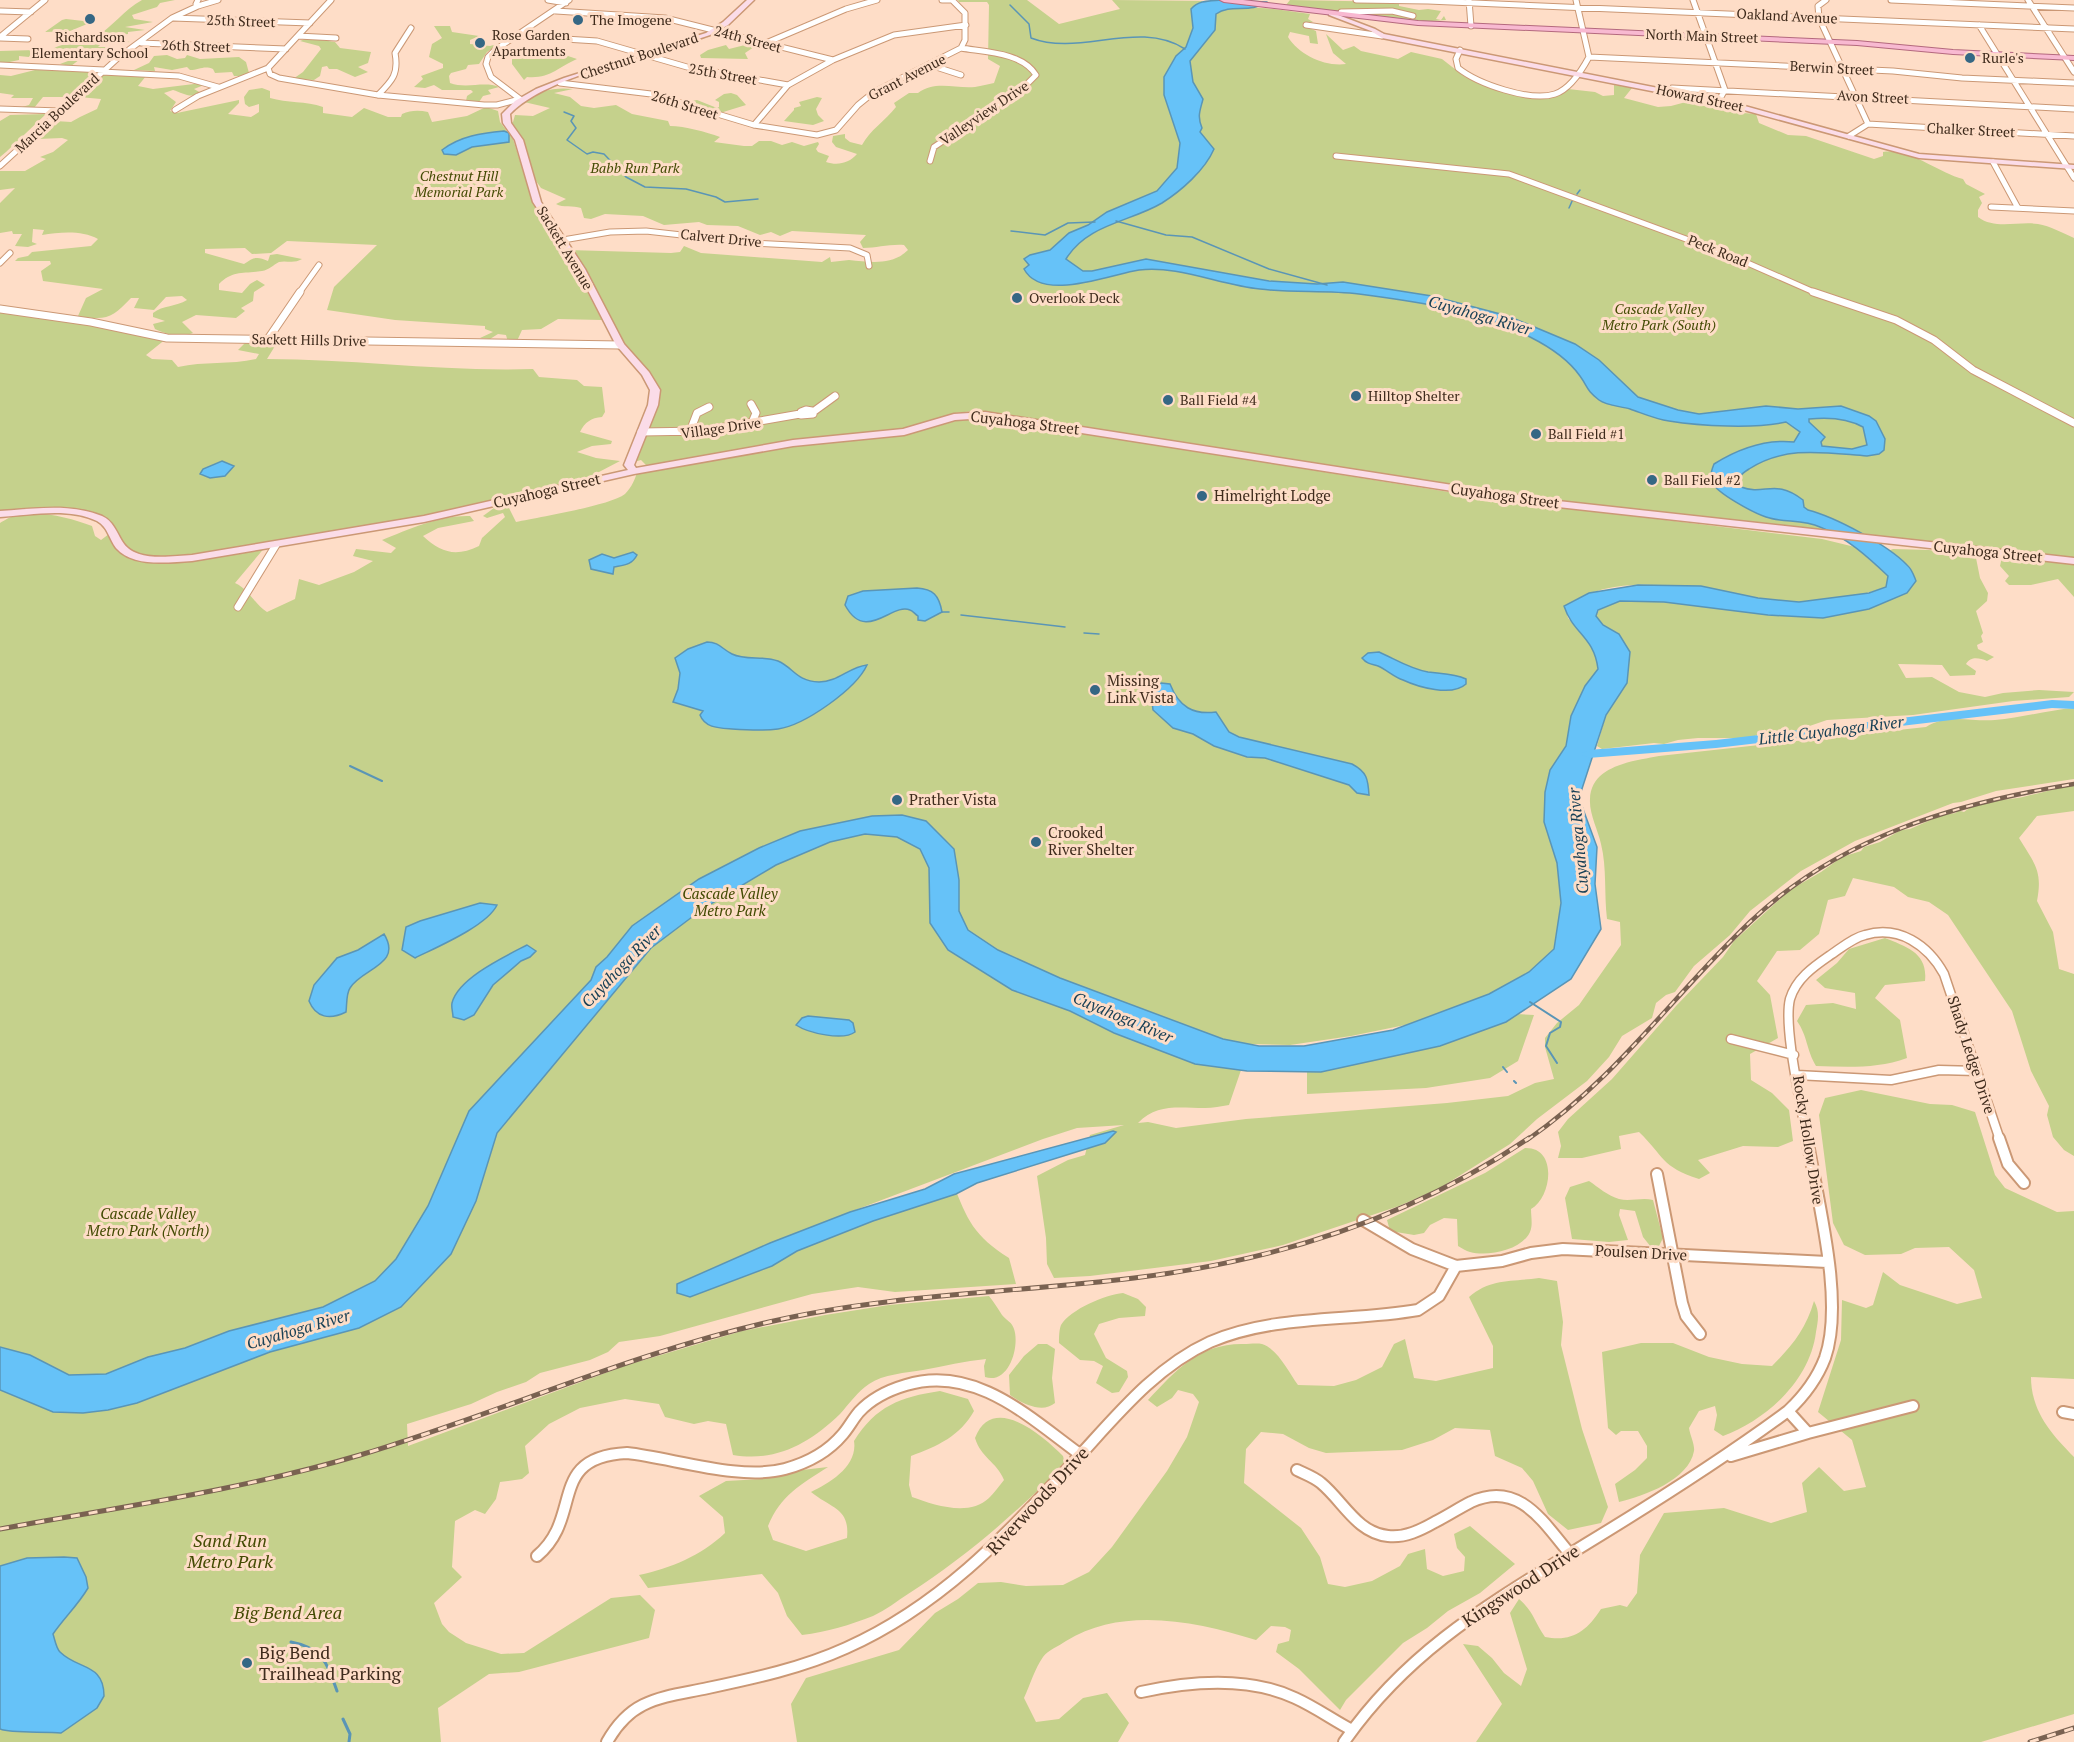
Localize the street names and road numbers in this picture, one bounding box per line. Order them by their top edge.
street label: Oakland Avenue [1736,3,1838,28]
street label: 25th Street [206,10,277,31]
street label: 24th Street [712,20,785,57]
street label: North Main Street [1645,24,1759,47]
street label: Chestnut Boulevard [577,27,701,84]
street label: 26th Street [161,35,232,56]
street label: Grant Avenue [865,49,949,104]
street label: Berwin Street [1789,56,1876,79]
street label: 25th Street [687,58,760,89]
street label: Marcia Boulevard [11,69,103,157]
street label: Valleyview Drive [935,76,1032,149]
street label: Howard Street [1655,79,1746,116]
street label: 26th Street [649,85,722,124]
street label: Avon Street [1836,85,1910,108]
street label: Chalker Street [1926,118,2017,141]
street label: Sackett Avenue [533,202,598,293]
street label: Calvert Drive [680,224,763,251]
street label: Peck Road [1685,230,1751,271]
street label: Sackett Hills Drive [252,329,367,350]
street label: Cuyahoga Street [969,405,1081,439]
street label: Village Drive [680,412,762,443]
street label: Cuyahoga Street [491,468,603,512]
street label: Cuyahoga Street [1449,477,1561,513]
street label: Cuyahoga Street [1933,535,2044,567]
street label: Shady Ledge Drive [1943,993,2000,1116]
street label: Rocky Hollow Drive [1789,1074,1829,1206]
street label: Poulsen Drive [1594,1240,1688,1264]
street label: Riverwoods Drive [981,1441,1094,1560]
street label: Kingswood Drive [1457,1538,1584,1632]

